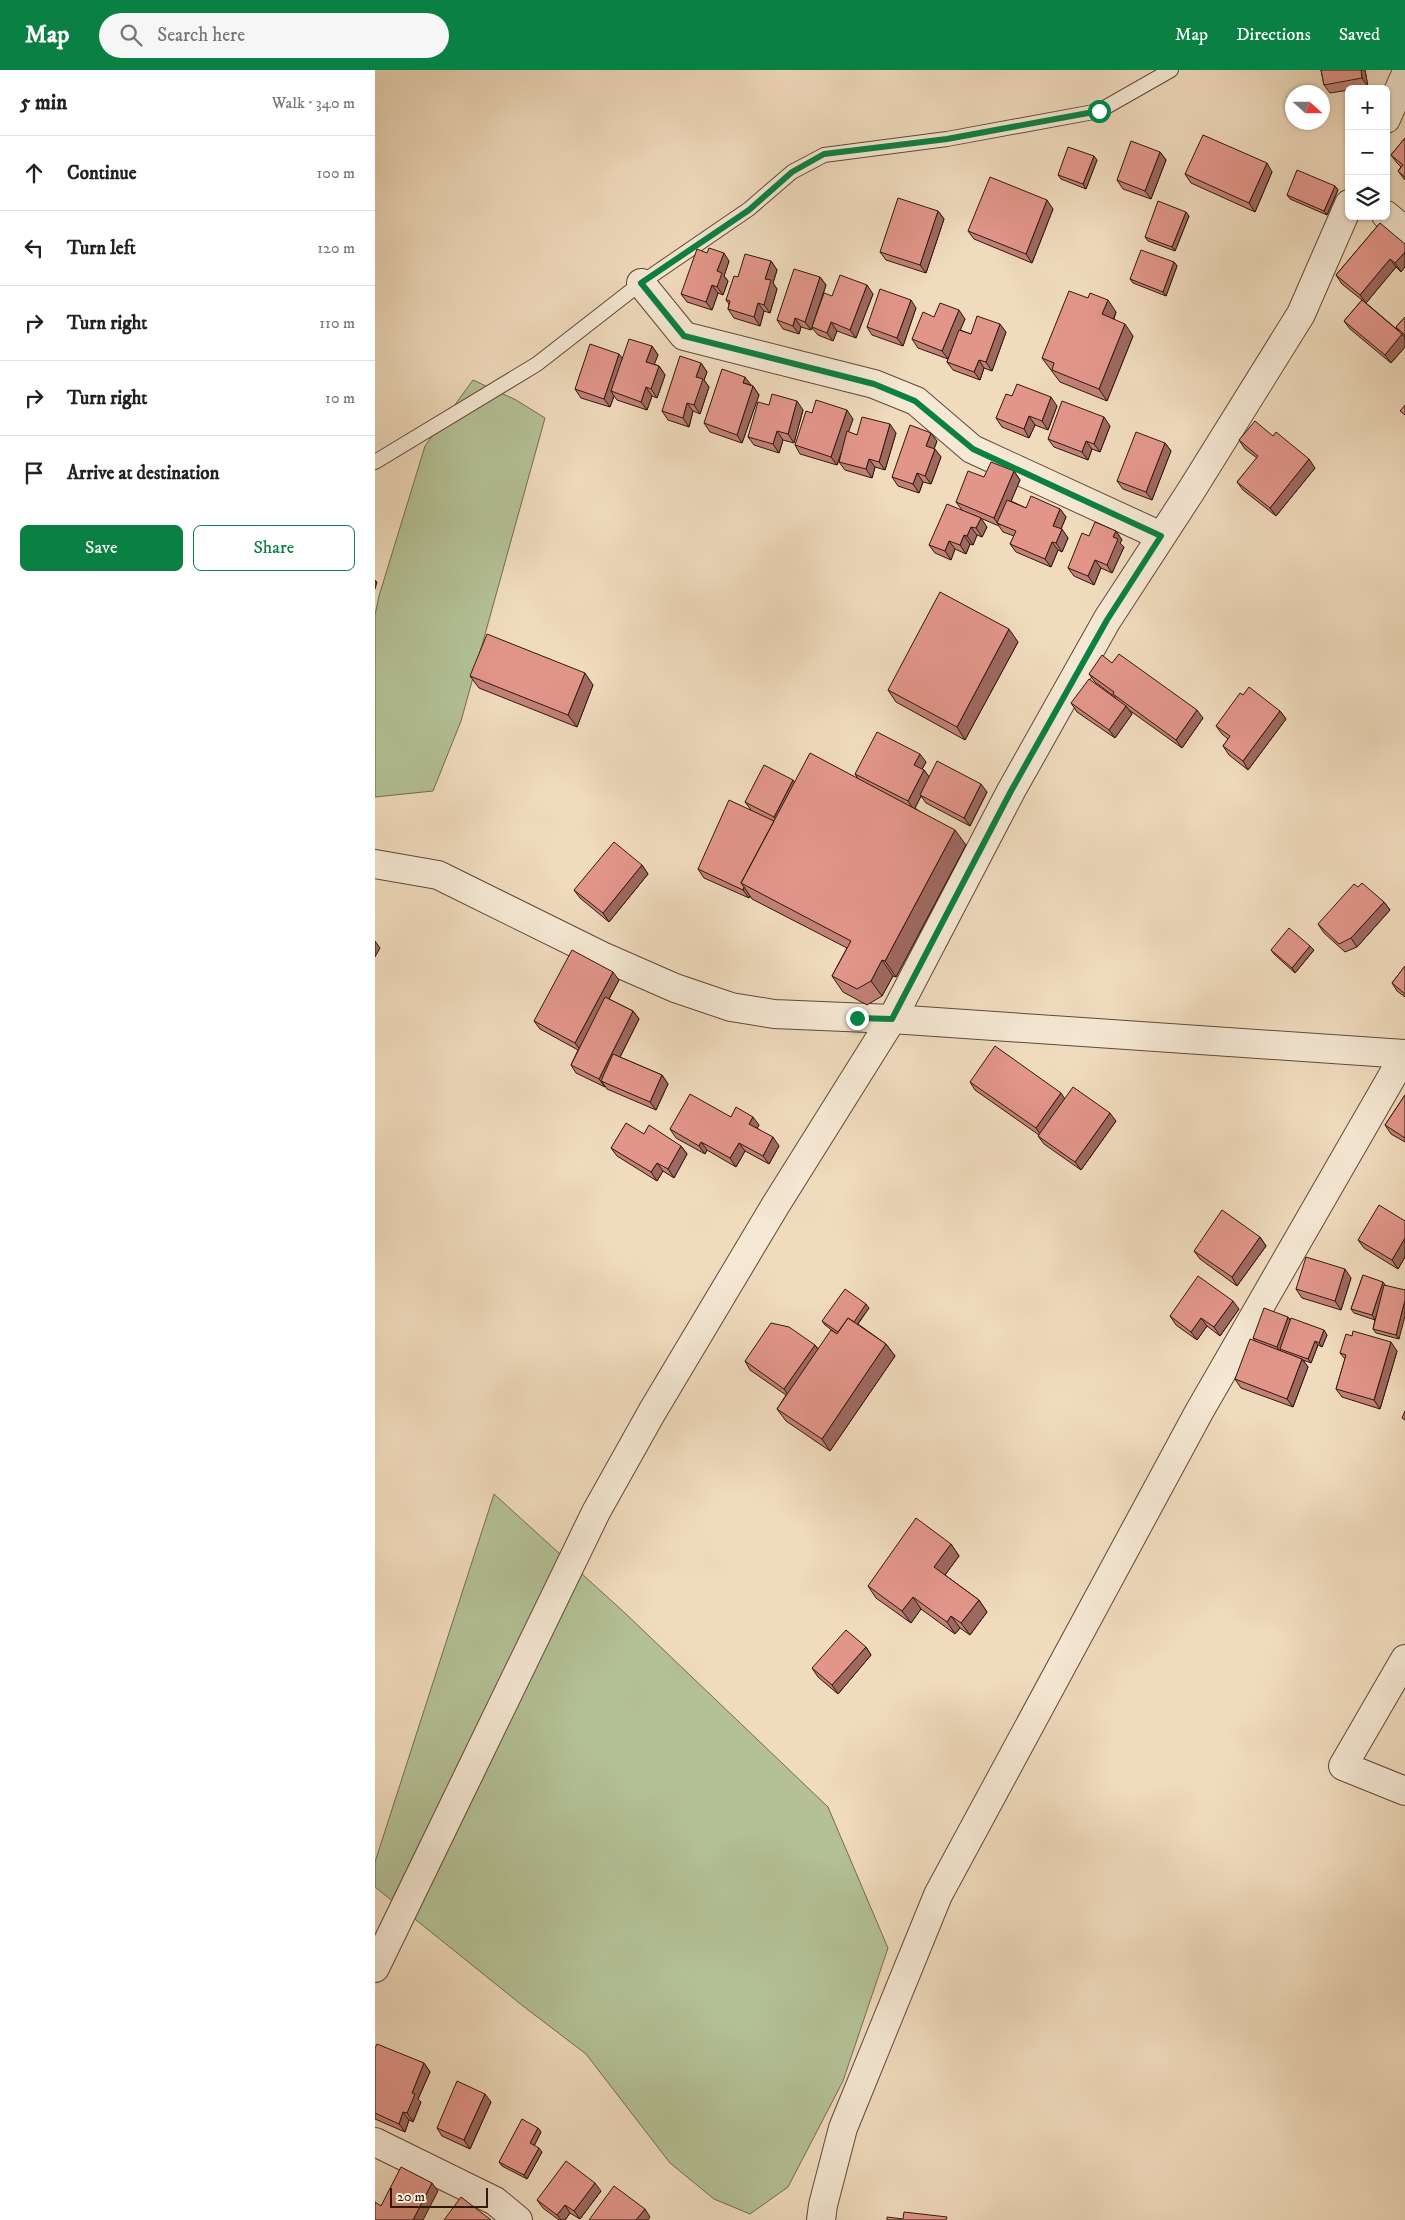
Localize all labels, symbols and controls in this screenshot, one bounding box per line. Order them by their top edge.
search box [99,13,449,58]
text: Map [25,20,69,50]
icon: search [117,21,145,49]
text: Search here [157,24,245,47]
text: Map [1175,24,1208,46]
text: Directions [1236,24,1311,46]
text: Saved [1339,24,1380,46]
north arrow [1285,85,1330,130]
map controls [1345,85,1390,220]
button: + [1345,85,1390,130]
text: 5 min [20,90,67,116]
text: Walk · 340 m [272,93,355,113]
route start [1088,100,1111,123]
button: − [1345,130,1390,175]
icon: ahead [20,159,48,187]
text: Continue [67,162,137,185]
text: 100 m [317,163,355,183]
button: layers [1345,175,1390,220]
icon: left [20,234,48,262]
text: Turn left [67,237,136,260]
text: 120 m [317,238,355,258]
icon: right [20,309,48,337]
text: Turn right [67,312,147,335]
text: 110 m [319,313,355,333]
icon: right [20,384,48,412]
text: Turn right [67,387,147,410]
text: 10 m [325,388,355,408]
icon: arrive [20,459,48,487]
text: Arrive at destination [67,462,219,485]
button: Save [20,525,183,571]
button: Share [193,525,355,571]
route end [846,1007,869,1030]
scale bar [390,2185,487,2208]
text: 20 m [397,2188,425,2206]

